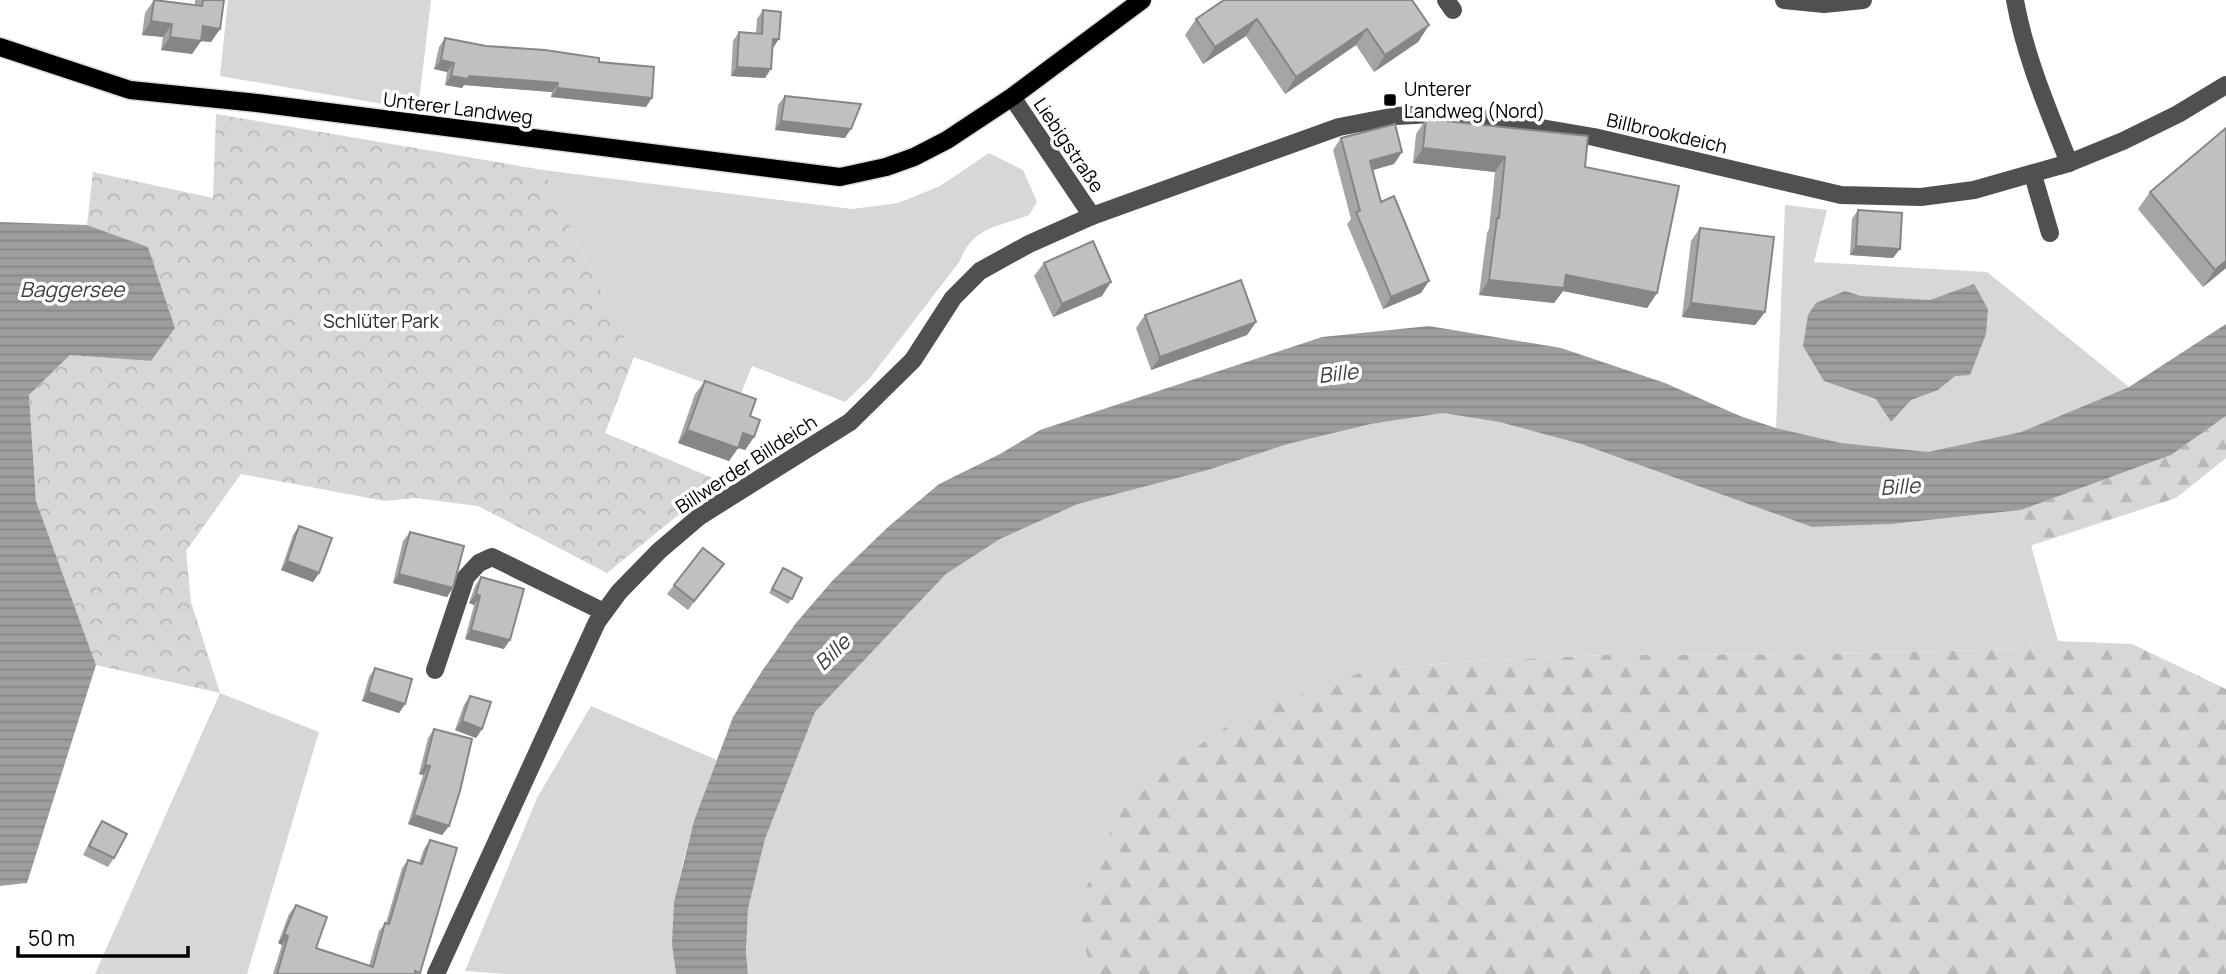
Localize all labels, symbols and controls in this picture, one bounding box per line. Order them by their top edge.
place label: Unterer Landweg (Nord) [1404,76,1545,124]
street label: Unterer Landweg [382,86,534,130]
street label: Liebigstraße [1028,92,1110,198]
marker: Unterer Landweg (Nord) [1382,92,1398,108]
street label: Billbrookdeich [1604,106,1730,160]
water label: Baggersee [20,275,126,303]
park label: Schlüter Park [323,308,440,334]
water label: Bille [1317,356,1361,389]
street label: Billwerder Billdeich [670,409,822,519]
water label: Bille [1879,471,1923,501]
water label: Bille [808,627,857,676]
scale bar [18,914,187,958]
text: 50 m [28,924,75,952]

